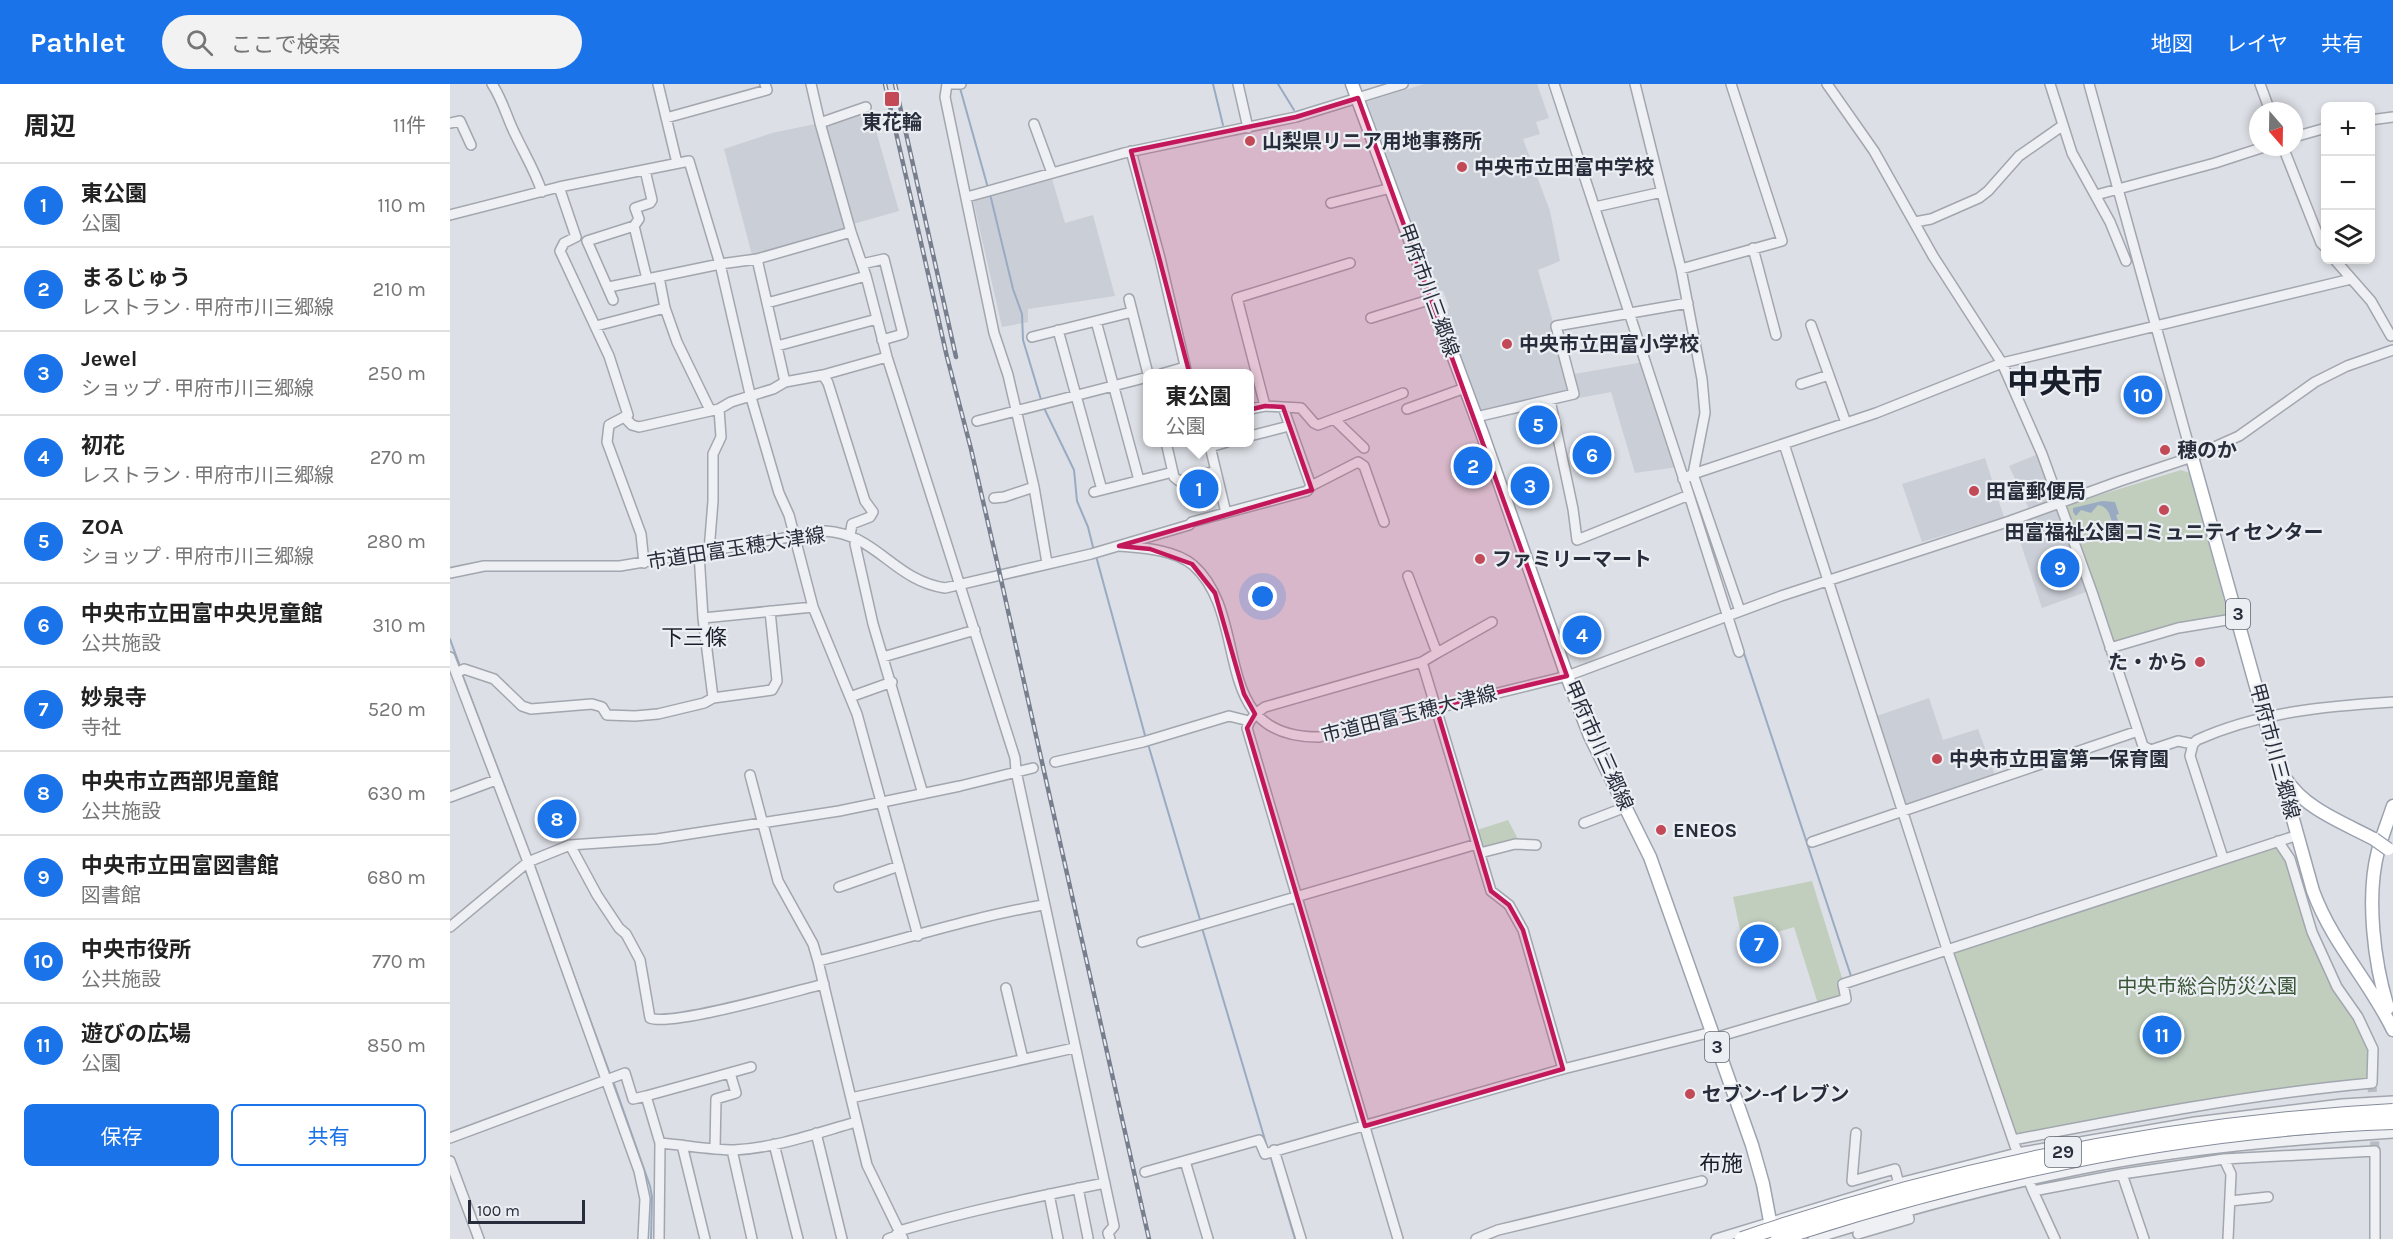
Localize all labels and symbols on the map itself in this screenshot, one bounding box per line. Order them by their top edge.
marker: 東花輪 [883,90,901,108]
north arrow [2249,102,2303,156]
place label: 東花輪 [862,111,922,134]
place label: 山梨県リニア用地事務所 [1262,130,1482,153]
marker: 山梨県リニア用地事務所 [1243,134,1257,148]
place label: 中央市立田富中学校 [1474,156,1654,179]
marker: 中央市立田富中学校 [1455,160,1469,174]
street label: 甲府市川三郷線 [1394,220,1463,360]
place label: 中央市立田富小学校 [1519,333,1699,356]
marker: 中央市立田富小学校 [1500,337,1514,351]
district label: 中央市 [2007,364,2103,401]
pin: 10 [2124,372,2162,418]
pin: 5 [1518,402,1558,448]
pin: 6 [1572,432,1612,478]
place label: 穂のか [2177,439,2237,462]
marker: 穂のか [2158,443,2172,457]
pin: 2 [1454,444,1492,488]
pin: 3 [1510,464,1550,508]
pin: 1 [1180,466,1218,512]
place label: 田富郵便局 [1986,480,2086,503]
marker: 田富郵便局 [1967,484,1981,498]
marker: 田富福祉公園コミュニティセンター [2157,503,2171,517]
place label: 田富福祉公園コミュニティセンター [2005,521,2323,544]
street label: 市道田富玉穂大津線 [645,523,827,574]
pin: 9 [2040,546,2080,590]
place label: ファミリーマート [1492,548,1652,571]
marker: ファミリーマート [1473,552,1487,566]
your location [1248,582,1277,611]
road number: 3 [2226,599,2250,629]
pin: 4 [1562,612,1602,658]
district label: 下三條 [661,625,727,651]
place label: た・から [2108,651,2188,674]
marker: た・から [2193,655,2207,669]
street label: 甲府市川三郷線 [1560,677,1638,814]
street label: 甲府市川三郷線 [2245,681,2304,822]
street label: 市道田富玉穂大津線 [1319,682,1499,747]
place label: 中央市立田富第一保育園 [1949,748,2169,771]
marker: 中央市立田富第一保育園 [1930,752,1944,766]
pin: 8 [538,796,576,842]
place label: ENEOS [1673,819,1737,842]
marker: ENEOS [1654,823,1668,837]
pin: 7 [1740,922,1778,966]
park label: 中央市総合防災公園 [2117,975,2297,998]
pin: 11 [2142,1012,2182,1058]
road number: 3 [1705,1032,1729,1062]
place label: セブン-イレブン [1702,1083,1849,1106]
marker: セブン-イレブン [1683,1087,1697,1101]
road number: 29 [2045,1137,2081,1167]
district label: 布施 [1699,1151,1743,1177]
scale bar [468,1197,585,1224]

